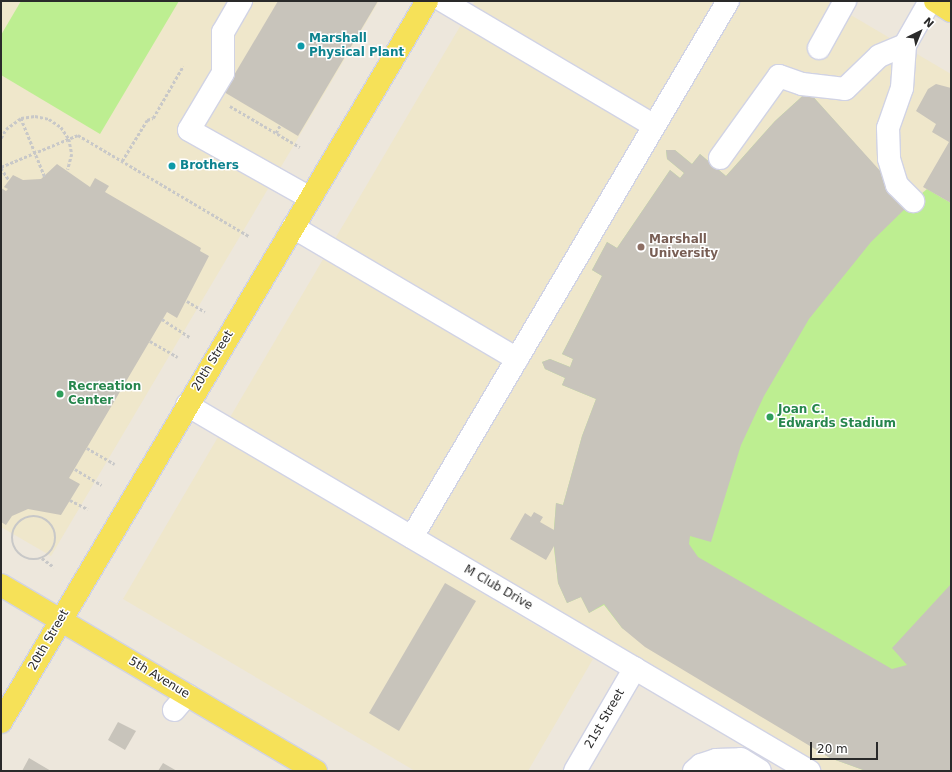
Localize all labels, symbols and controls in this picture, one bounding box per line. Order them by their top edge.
north arrow [900,12,940,52]
text: N [921,15,936,31]
place label: Marshall Physical Plant [309,32,404,60]
marker: Marshall Physical Plant [296,41,306,51]
place label: Brothers [180,159,239,173]
marker: Brothers [167,161,177,171]
place label: Marshall University [649,233,718,261]
marker: Marshall University [636,242,646,252]
street label: 20th Street [189,328,237,394]
place label: Recreation Center [68,380,141,408]
marker: Recreation Center [55,389,65,399]
place label: Joan C. Edwards Stadium [778,403,896,431]
marker: Joan C. Edwards Stadium [765,412,775,422]
street label: M Club Drive [461,563,535,613]
street label: 20th Street [26,607,72,673]
street label: 5th Avenue [126,654,192,702]
street label: 21st Street [582,687,628,751]
scale bar [812,734,880,760]
text: 20 m [817,742,848,756]

